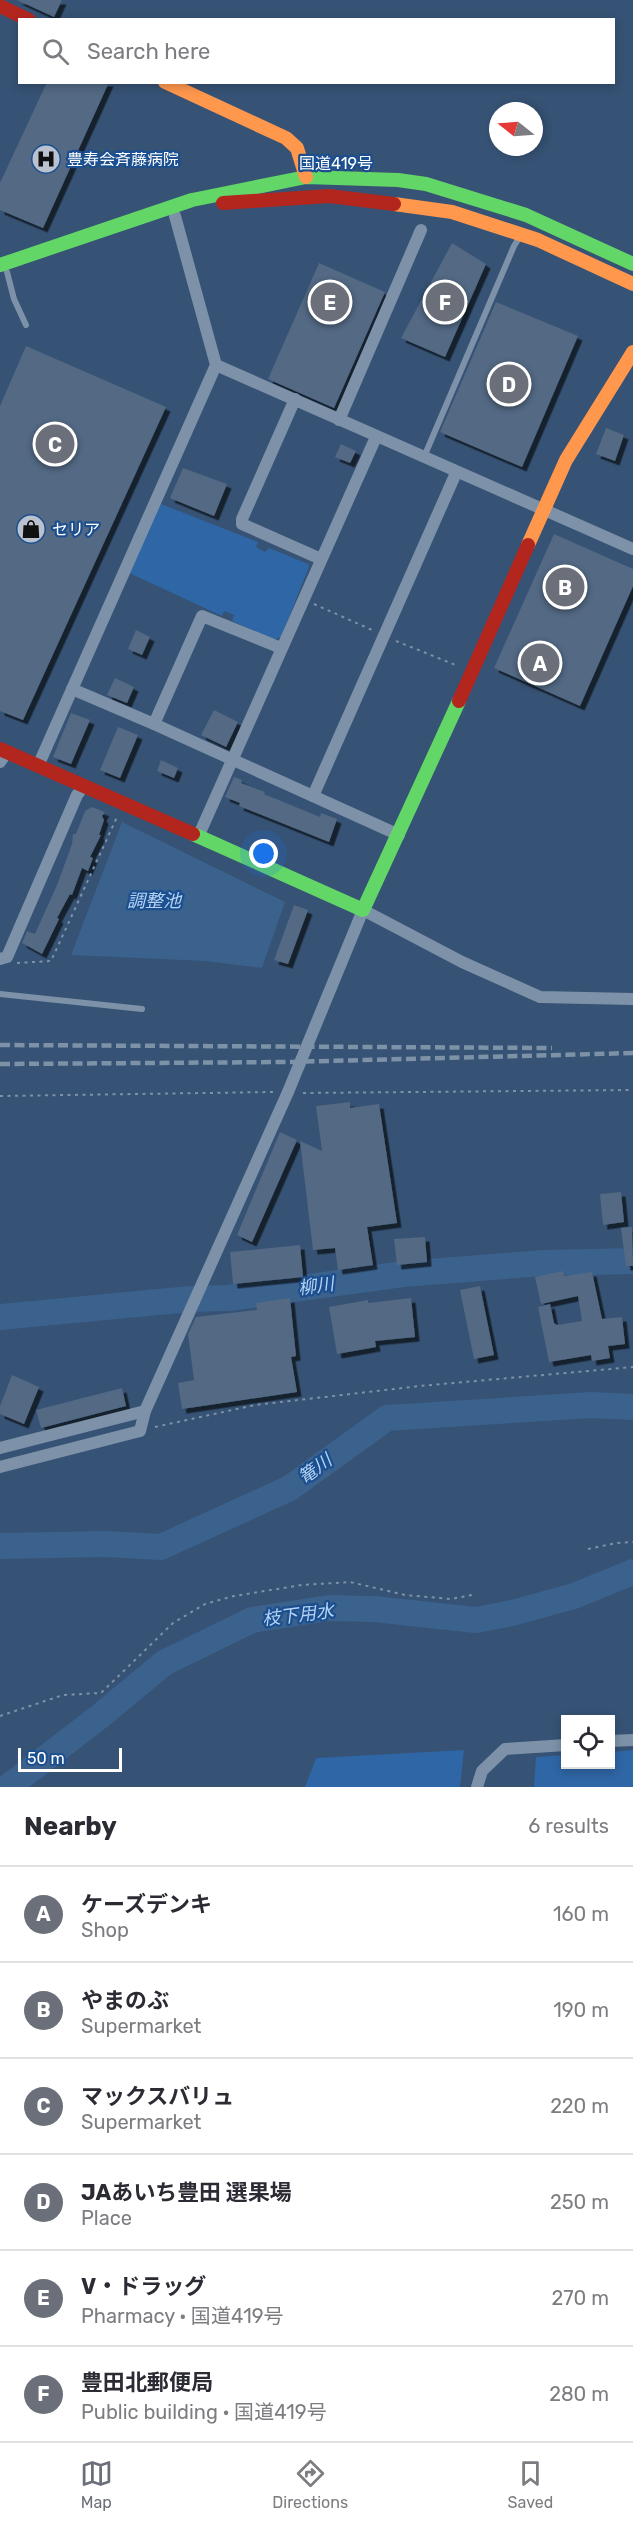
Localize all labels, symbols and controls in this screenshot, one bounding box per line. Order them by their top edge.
search box [18,18,615,84]
icon: search [39,35,72,68]
text: Search here [87,38,210,65]
north arrow [489,102,543,156]
hospital icon: 豊寿会斉藤病院 [30,143,62,175]
place label: 豊寿会斉藤病院 [67,150,179,169]
street label: 国道419号 [299,154,373,173]
pin: E [310,280,350,324]
pin: F [426,280,464,324]
pin: D [490,362,528,406]
pin: C [36,422,74,466]
shop icon: セリア [15,513,47,545]
place label: セリア [52,520,100,539]
pin: B [546,564,584,610]
pin: A [520,640,560,686]
your location [249,839,278,868]
water label: 調整池 [127,890,183,912]
water label: 柳川 [297,1272,337,1299]
water label: 篭川 [294,1448,338,1488]
water label: 枝下用水 [261,1599,337,1630]
map controls [561,1715,615,1769]
button: locate [561,1715,615,1769]
scale bar [18,1745,122,1772]
text: 50 m [27,1749,65,1768]
text: Nearby [24,1811,117,1842]
text: 6 results [528,1814,609,1838]
text: ケーズデンキ [81,1891,212,1918]
text: A [36,1902,51,1926]
text: 160 m [553,1902,609,1926]
text: Shop [81,1918,129,1942]
text: やまのぶ [81,1987,169,2014]
text: B [36,1998,51,2022]
text: 190 m [553,1998,609,2022]
text: Supermarket [81,2014,201,2038]
text: マックスバリュ [81,2083,234,2110]
text: C [36,2094,51,2118]
text: 220 m [550,2094,609,2118]
text: Supermarket [81,2110,201,2134]
text: JAあいち豊田 選果場 [81,2179,292,2206]
text: D [36,2190,51,2214]
text: 250 m [550,2190,609,2214]
text: Place [81,2206,132,2230]
text: V・ドラッグ [81,2273,206,2300]
text: E [37,2286,50,2310]
text: 270 m [552,2286,609,2310]
text: Pharmacy · 国道419号 [81,2304,284,2328]
text: 豊田北郵便局 [81,2369,213,2396]
text: F [37,2382,50,2406]
text: 280 m [549,2382,609,2406]
text: Public building · 国道419号 [81,2400,327,2424]
tab: Map [80,2457,113,2512]
tab: Directions [272,2457,348,2512]
tab: Saved [508,2457,553,2512]

